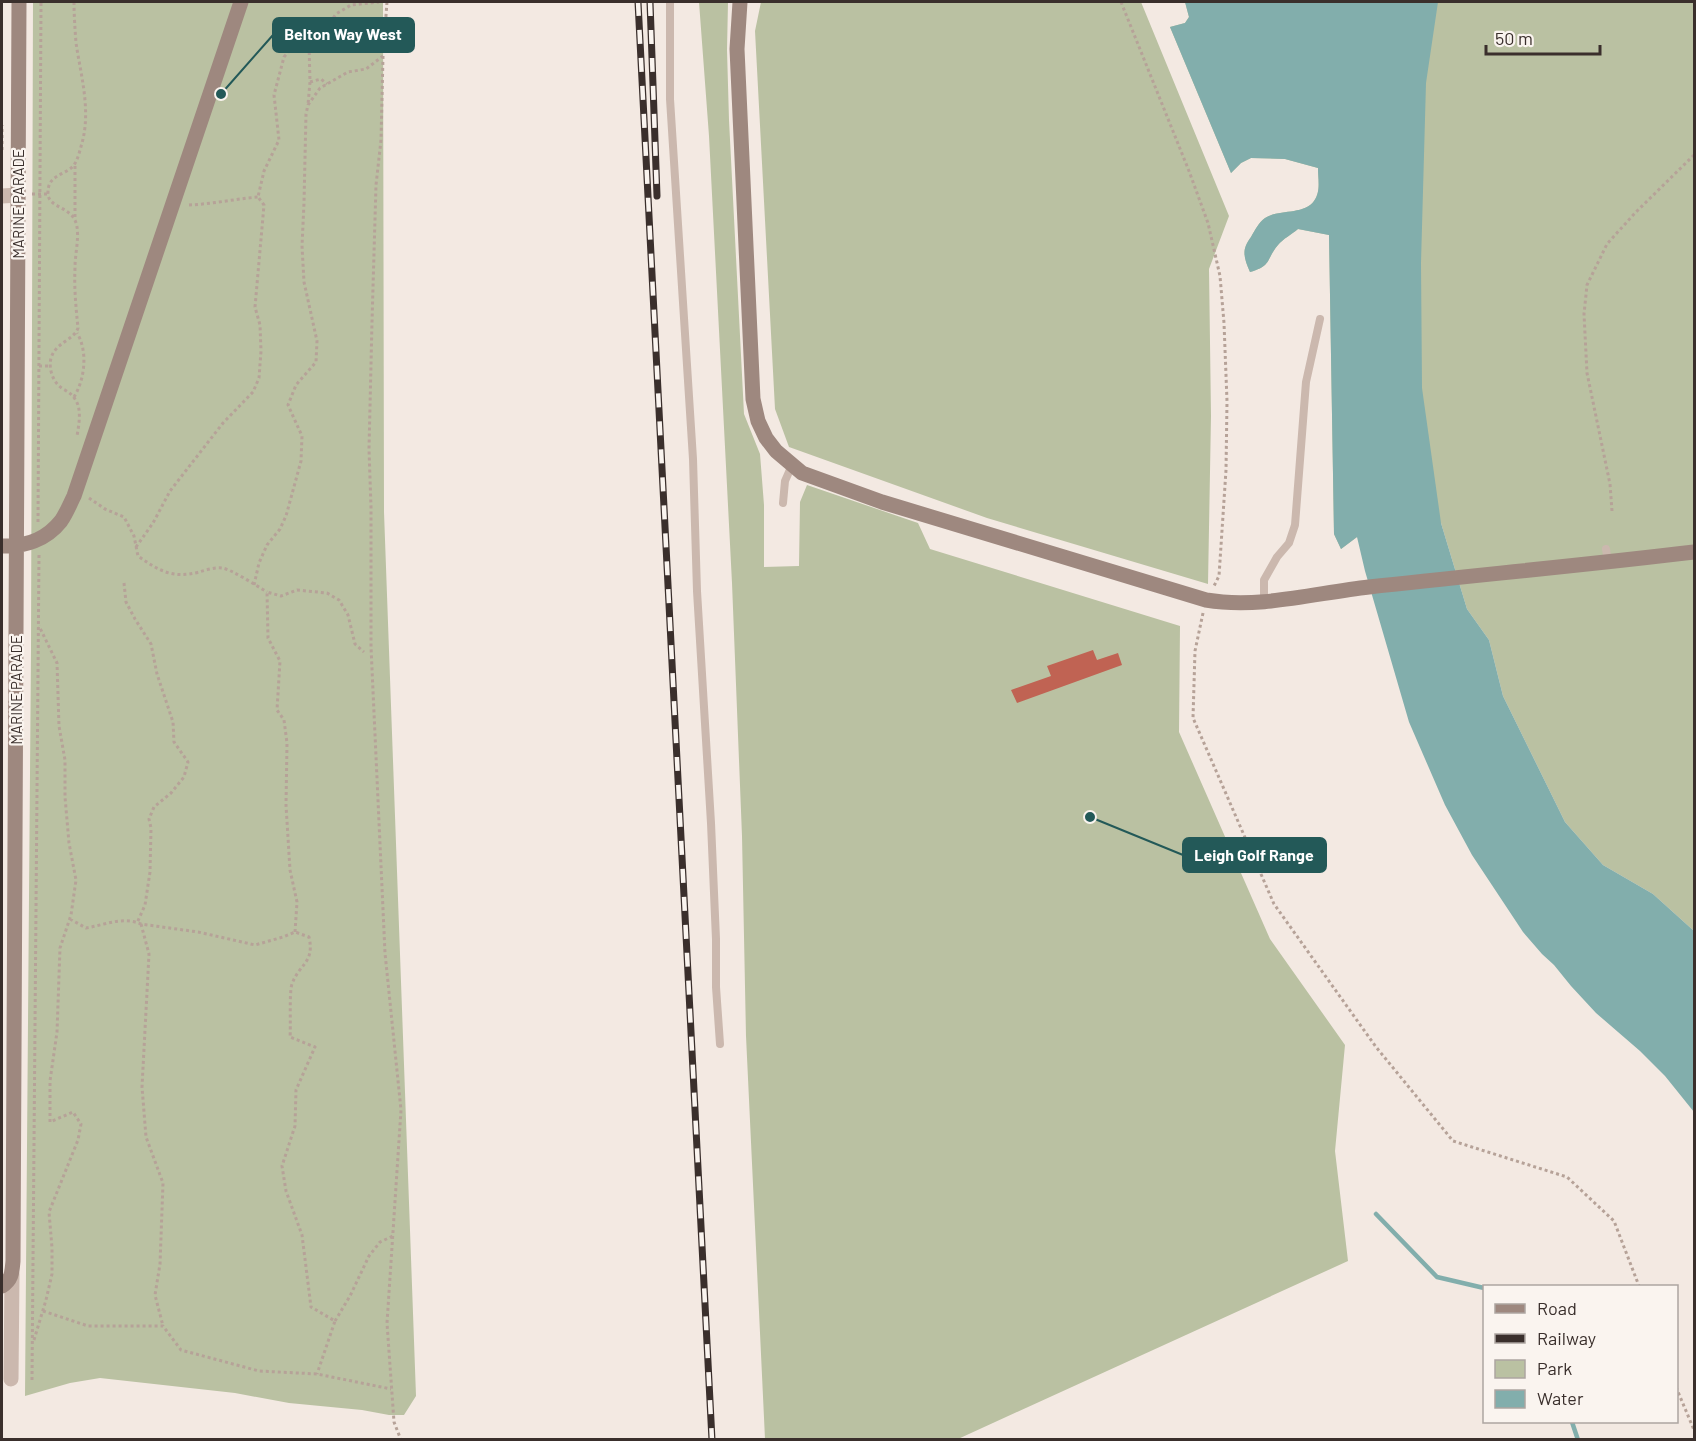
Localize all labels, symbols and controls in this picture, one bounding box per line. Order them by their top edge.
callout: Belton Way West [273,18,414,52]
scale bar [1486,18,1600,56]
text: Belton Way West [284,24,402,43]
text: 50 m [1495,27,1533,49]
street label: MARINE PARADE [9,149,27,259]
street label: MARINE PARADE [7,635,25,745]
callout: Leigh Golf Range [1183,838,1326,872]
text: Leigh Golf Range [1194,845,1314,864]
legend [1483,1285,1678,1423]
text: Road [1537,1297,1577,1319]
text: Railway [1537,1327,1596,1349]
text: Park [1537,1357,1572,1379]
text: Water [1537,1387,1584,1409]

